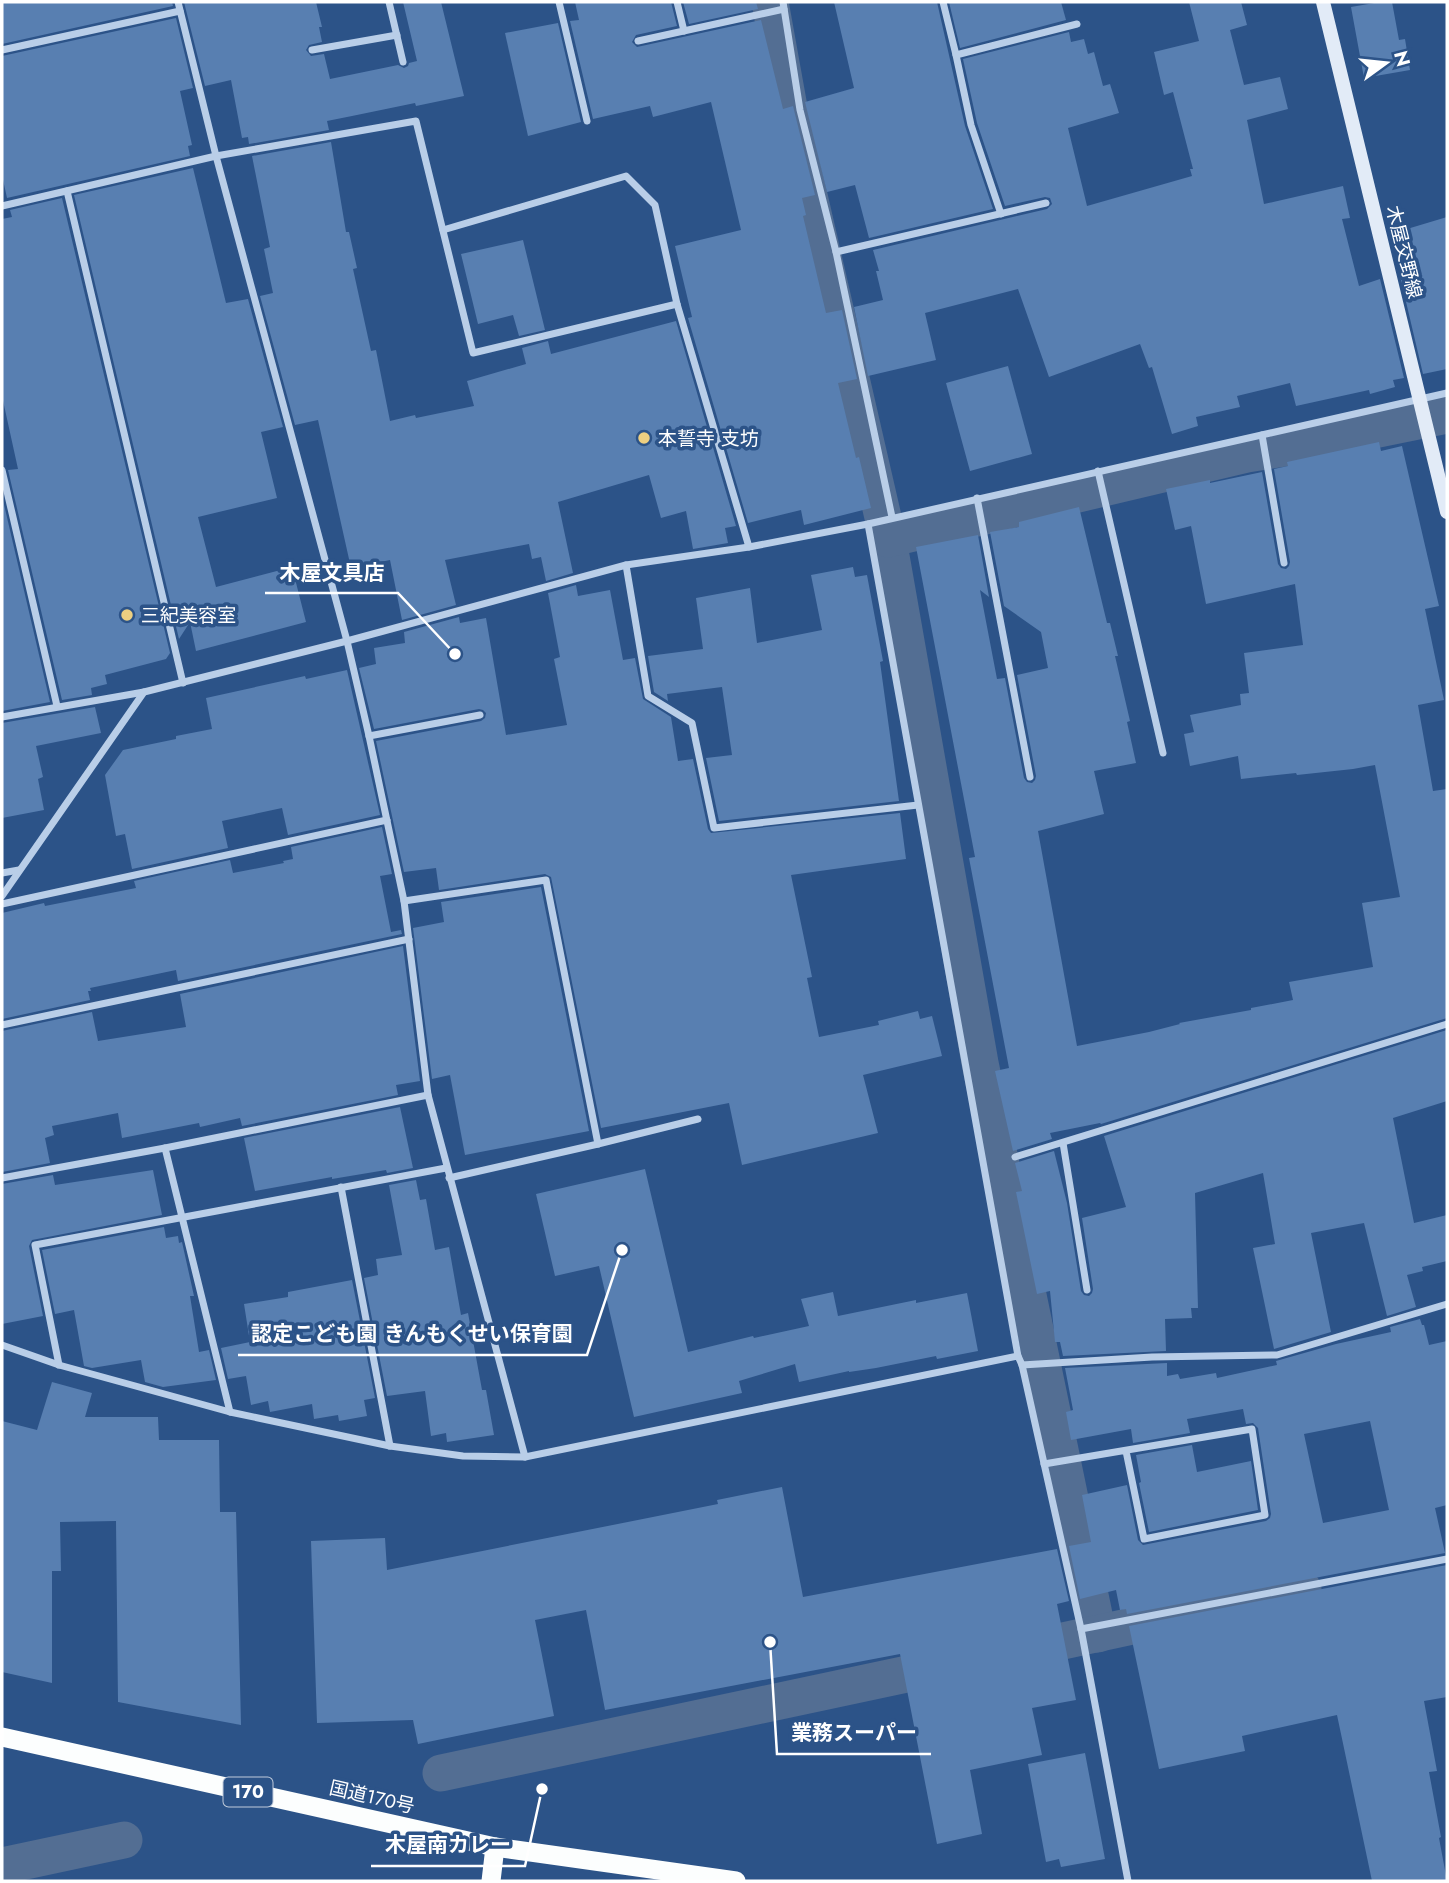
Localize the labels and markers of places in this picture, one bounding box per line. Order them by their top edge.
place label: 本誓寺 支坊 [658,425,759,452]
marker: 本誓寺 支坊 [636,430,652,446]
callout: 木屋文具店 [265,551,398,593]
place label: 三紀美容室 [141,602,236,629]
marker: 三紀美容室 [119,607,135,623]
callout: 認定こども園 きんもくせい保育園 [238,1313,587,1355]
callout: 業務スーパー [777,1712,931,1754]
callout: 木屋南カレー [371,1824,525,1866]

